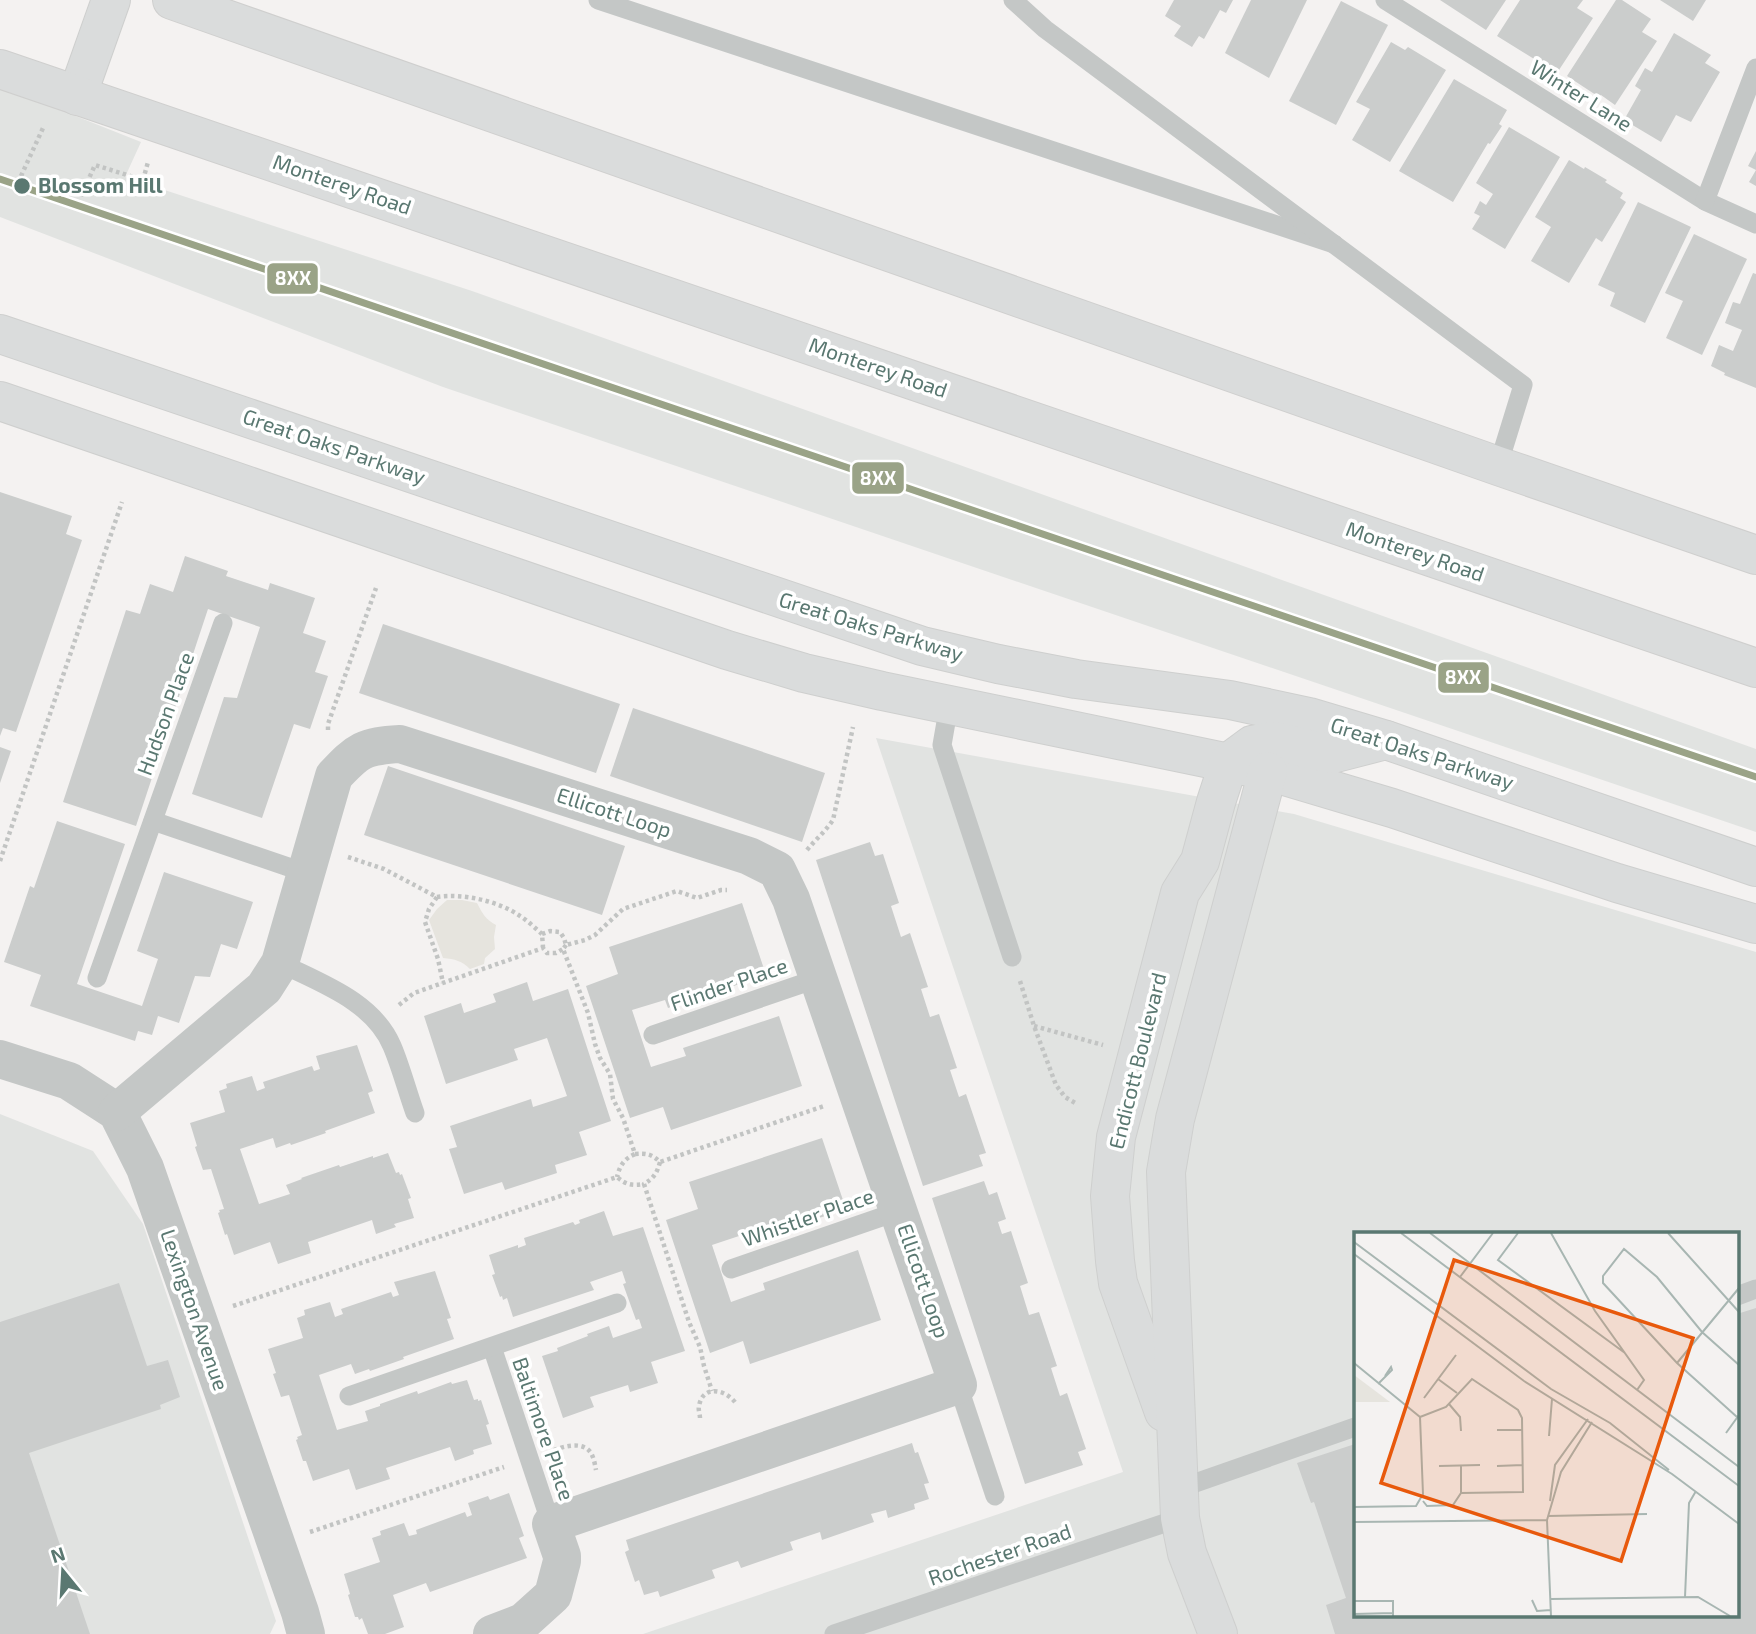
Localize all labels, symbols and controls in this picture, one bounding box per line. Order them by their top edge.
street label: Winter Lane [1526,54,1637,136]
street label: Monterey Road [270,148,415,219]
place label: Blossom Hill [38,172,163,197]
marker: Blossom Hill [12,176,32,196]
line badge: 8XX [266,262,319,295]
text: 8XX [275,266,312,289]
street label: Monterey Road [806,331,951,402]
street label: Great Oaks Parkway [240,403,429,489]
line badge: 8XX [851,461,905,495]
text: 8XX [860,466,897,489]
street label: Monterey Road [1343,515,1488,586]
street label: Great Oaks Parkway [776,586,967,665]
street label: Hudson Place [131,649,198,778]
line badge: 8XX [1437,661,1490,694]
text: 8XX [1445,665,1482,688]
street label: Great Oaks Parkway [1328,711,1517,794]
street label: Ellicott Loop [554,781,675,842]
street label: Flinder Place [667,952,790,1015]
street label: Endicott Boulevard [1103,970,1171,1152]
street label: Whistler Place [738,1182,877,1251]
street label: Ellicott Loop [893,1220,956,1341]
street label: Lexington Avenue [156,1226,235,1393]
inset map [1354,1232,1738,1616]
street label: Baltimore Place [508,1354,581,1503]
street label: Rochester Road [925,1517,1074,1590]
north arrow [28,1536,98,1606]
text: N [48,1541,68,1567]

